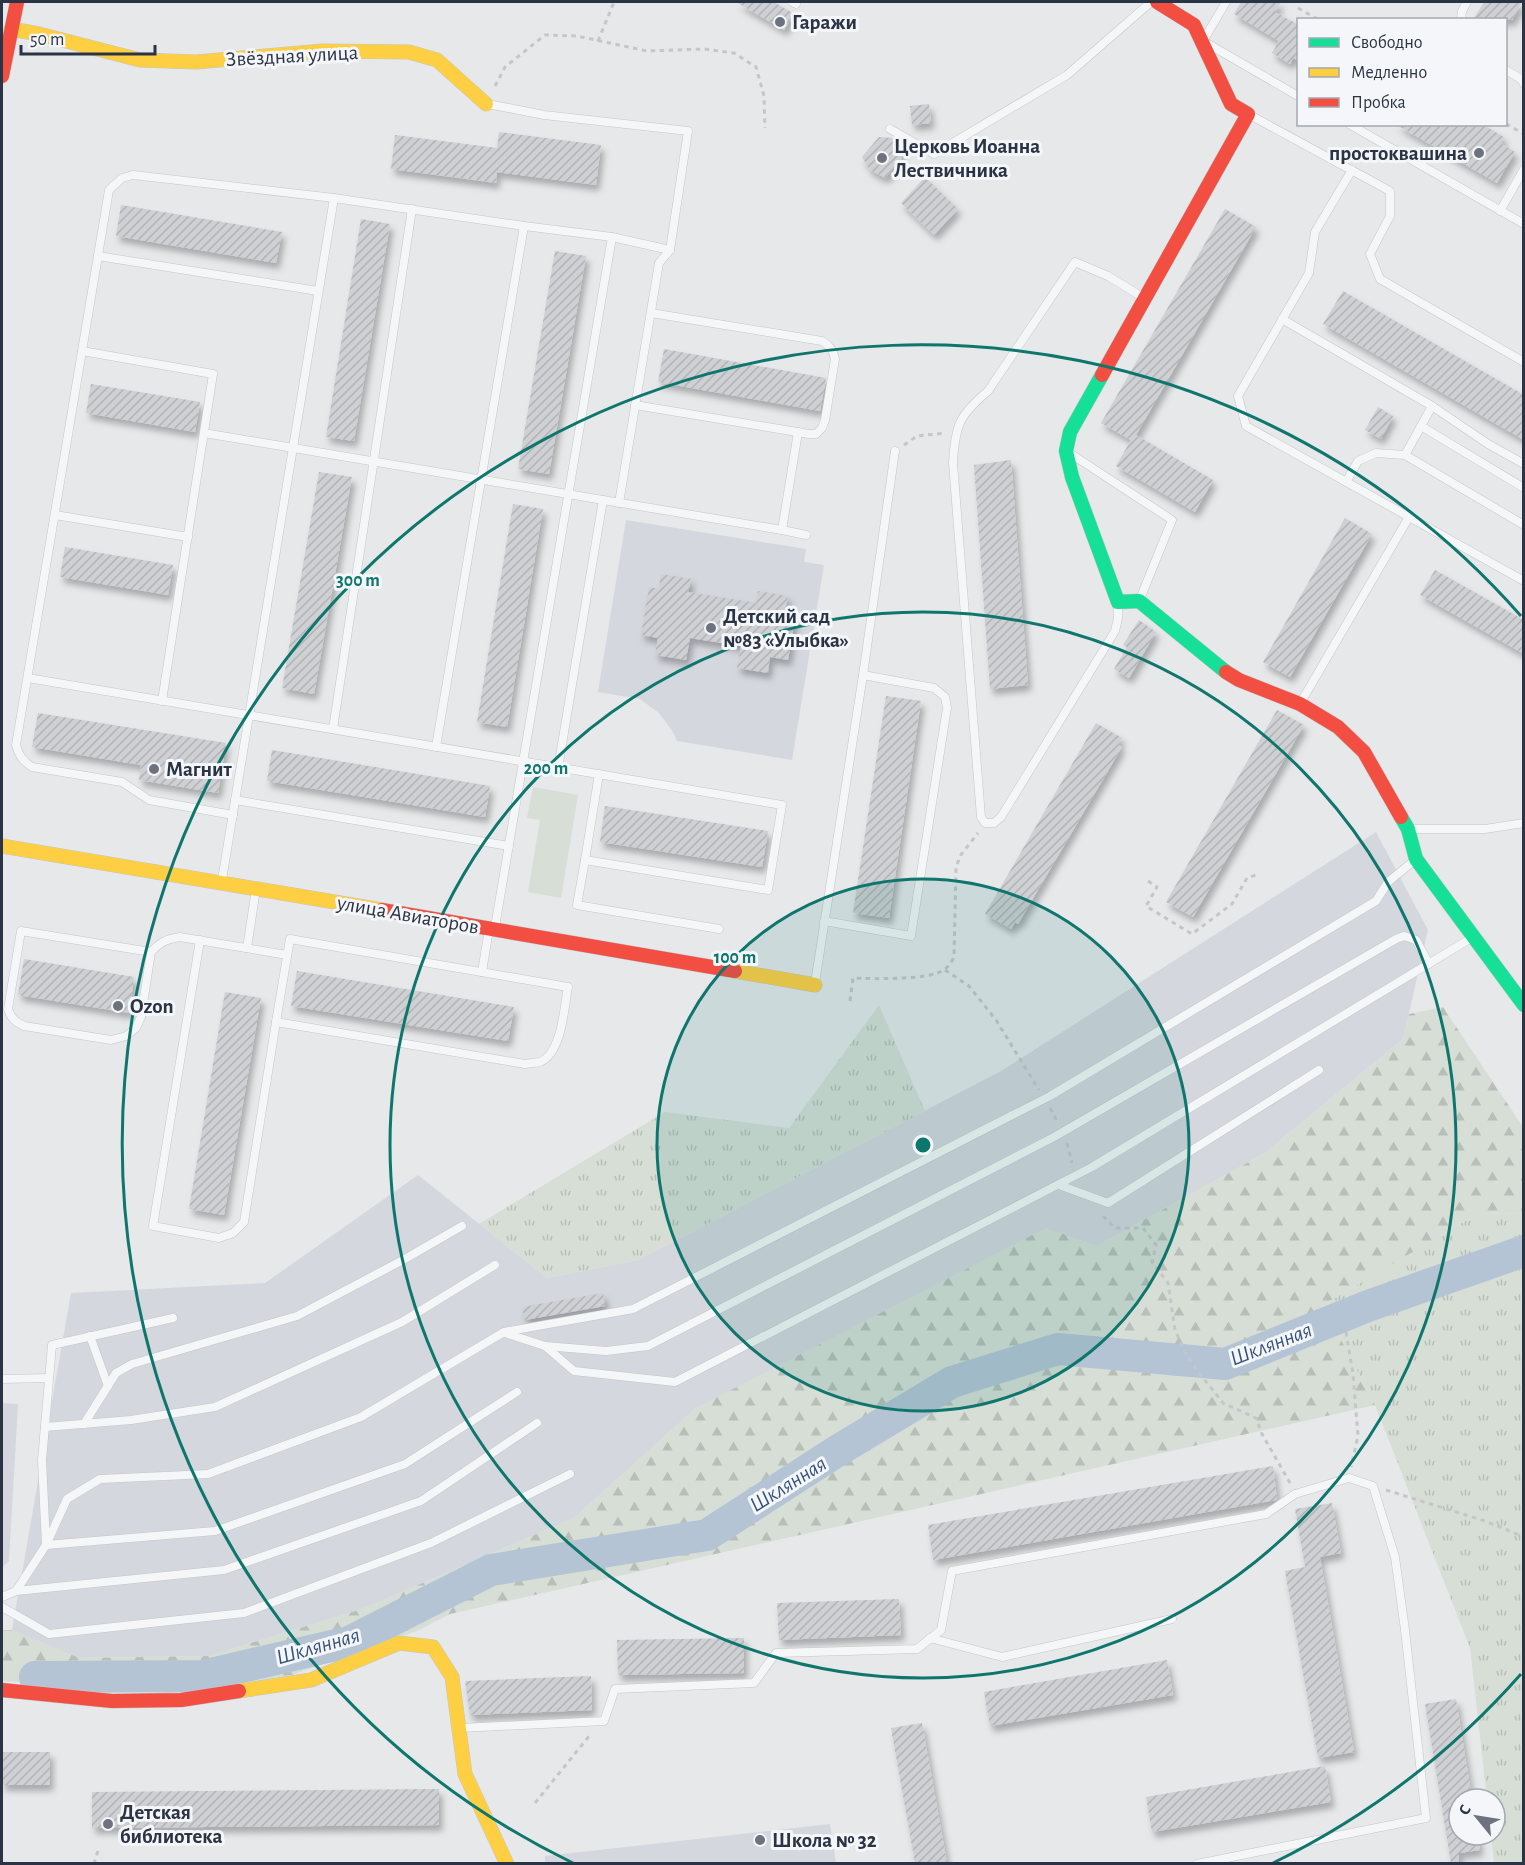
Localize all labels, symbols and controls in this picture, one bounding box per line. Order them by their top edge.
place label: Гаражи [792,12,857,33]
marker: Гаражи [773,15,787,29]
scale bar [21,18,154,56]
legend [1297,18,1507,126]
text: 50 m [30,31,64,49]
text: Свободно [1351,33,1423,52]
street label: Звёздная улица [225,42,359,70]
text: Медленно [1351,64,1427,82]
text: Пробка [1351,93,1406,112]
place label: Церковь Иоанна Лествичника [894,136,1040,181]
place label: простоквашина [1329,143,1467,164]
marker: простоквашина [1472,146,1486,160]
marker: Церковь Иоанна Лествичника [875,151,889,165]
text: 300 m [336,572,380,590]
place label: Детский сад №83 «Улыбка» [723,606,849,651]
marker: Детский сад №83 «Улыбка» [704,621,718,635]
place label: Магнит [166,759,232,780]
text: 200 m [524,760,568,778]
marker: Магнит [147,762,161,776]
street label: улица Авиаторов [335,892,480,938]
text: 100 m [714,949,756,967]
place label: Ozon [130,996,174,1017]
marker: Ozon [111,999,125,1013]
centre of rings [913,1135,933,1155]
water label: Шклянная [1227,1318,1315,1370]
water label: Шклянная [746,1452,830,1516]
water label: Шклянная [274,1624,362,1668]
north arrow [1447,1787,1507,1847]
place label: Детская библиотека [120,1802,222,1847]
text: С [1456,1802,1474,1818]
marker: Детская библиотека [101,1817,115,1831]
place label: Школа № 32 [772,1830,877,1851]
marker: Школа № 32 [753,1833,767,1847]

